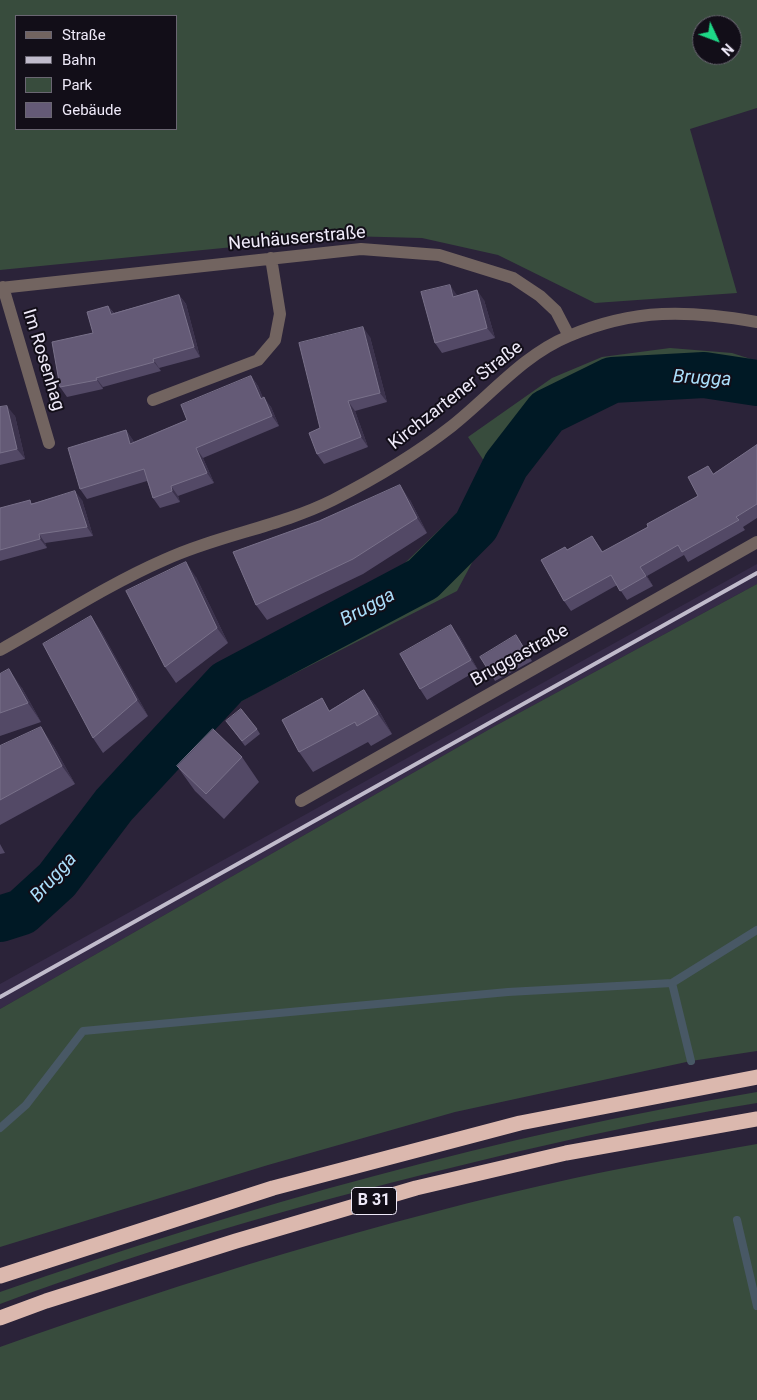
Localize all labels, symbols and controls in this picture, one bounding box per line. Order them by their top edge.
legend [15,15,178,130]
north arrow [692,15,742,65]
text: Straße [62,26,106,44]
text: N [718,40,736,59]
text: Bahn [62,51,96,69]
text: Park [62,76,92,94]
text: Gebäude [62,101,121,119]
street label: Neuhäuserstraße [227,222,367,256]
street label: Im Rosenhag [17,307,69,413]
street label: Kirchzartener Straße [385,337,527,455]
water label: Brugga [672,366,732,392]
water label: Brugga [337,584,399,632]
street label: Bruggastraße [467,620,573,692]
water label: Brugga [26,849,82,907]
road number: B 31 [352,1188,396,1214]

